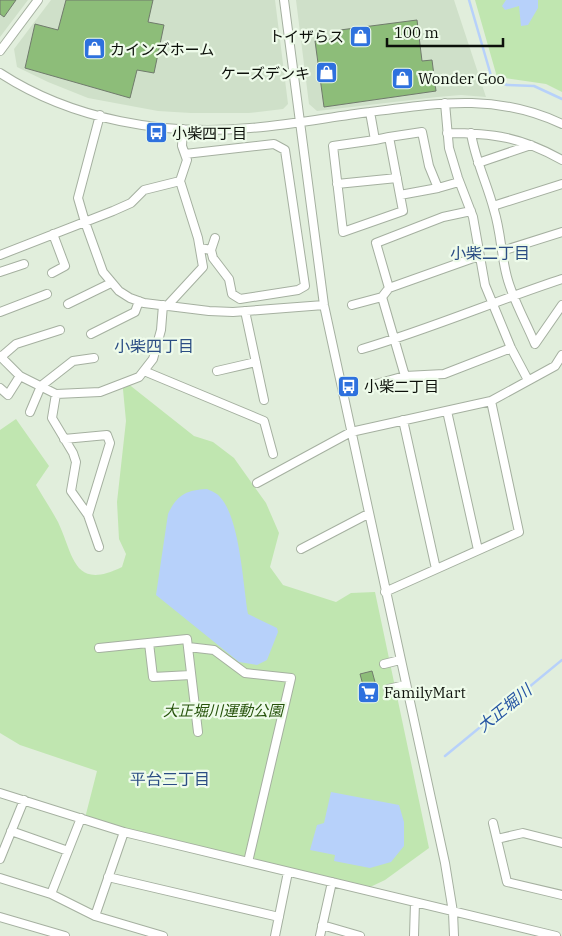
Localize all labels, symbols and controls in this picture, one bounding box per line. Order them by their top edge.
scale bar [387,15,503,47]
text: 100 m [394,23,439,42]
shop icon: トイザらス [348,24,372,48]
place label: トイザらス [269,27,344,46]
shop icon: カインズホーム [82,37,106,61]
place label: カインズホーム [110,40,214,59]
shop icon: ケーズデンキ [314,61,338,85]
place label: ケーズデンキ [221,64,310,83]
shop icon: Wonder Goo [390,66,414,90]
place label: Wonder Goo [418,69,505,88]
bus stop icon: 小柴四丁目 [144,121,168,145]
place label: 小柴四丁目 [172,124,247,143]
district label: 小柴二丁目 [450,243,530,263]
district label: 小柴四丁目 [114,336,194,356]
bus stop icon: 小柴二丁目 [336,374,360,398]
place label: 小柴二丁目 [364,377,439,396]
water label: 大正堀川 [473,679,537,736]
supermarket icon: FamilyMart [356,680,380,704]
place label: FamilyMart [384,683,466,702]
park label: 大正堀川運動公園 [163,701,285,720]
district label: 平台三丁目 [130,769,210,789]

